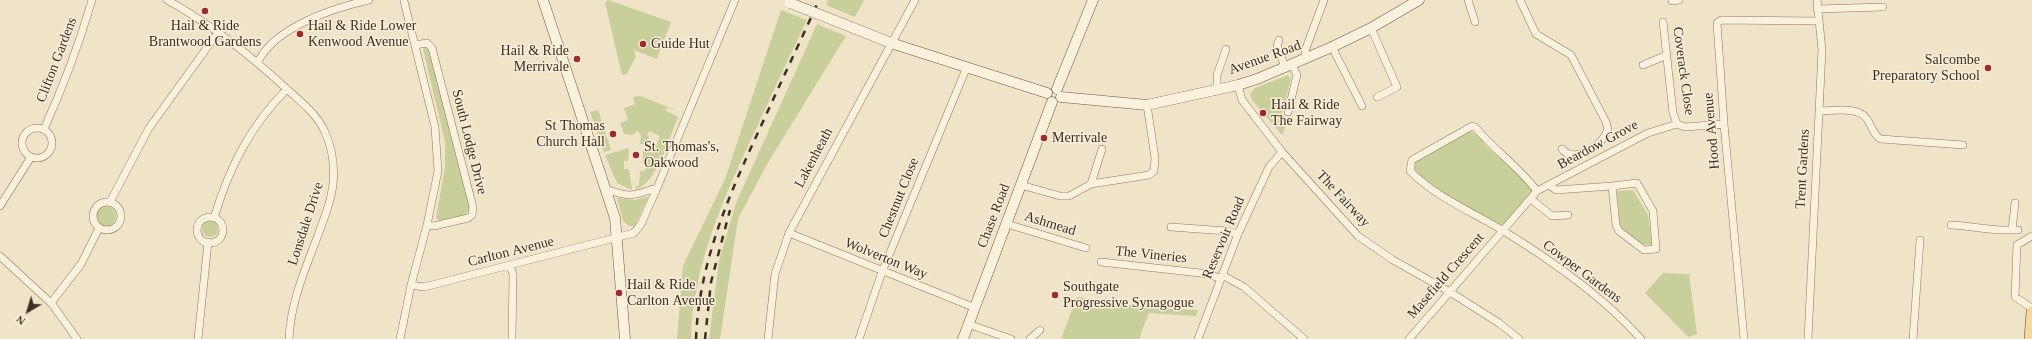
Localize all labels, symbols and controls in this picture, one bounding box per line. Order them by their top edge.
marker: Hail & Ride Brantwood Gardens [200,6,210,16]
street label: Clifton Gardens [33,15,81,105]
place label: Hail & Ride Brantwood Gardens [149,18,261,50]
place label: Hail & Ride Lower Kenwood Avenue [308,18,416,50]
street label: Coverack Close [1668,26,1698,116]
marker: Hail & Ride Lower Kenwood Avenue [295,29,305,39]
place label: Guide Hut [651,36,710,52]
street label: Avenue Road [1227,37,1303,79]
marker: Guide Hut [638,39,648,49]
place label: Hail & Ride Merrivale [501,43,569,76]
place label: Salcombe Preparatory School [1872,52,1980,84]
marker: Hail & Ride Merrivale [572,54,582,64]
marker: Salcombe Preparatory School [1983,63,1993,73]
street label: South Lodge Drive [448,88,490,196]
street label: Hood Avenue [1700,92,1724,170]
place label: Hail & Ride The Fairway [1271,97,1342,130]
marker: Hail & Ride The Fairway [1258,108,1268,118]
street label: Beardow Grove [1555,117,1641,173]
place label: St Thomas Church Hall [536,118,605,150]
street label: Lakenheath [791,125,837,191]
marker: St Thomas Church Hall [608,129,618,139]
street label: Trent Gardens [1793,129,1813,209]
place label: Merrivale [1052,130,1107,146]
marker: Merrivale [1039,133,1049,143]
place label: St. Thomas's, Oakwood [644,139,719,172]
marker: St. Thomas's, Oakwood [631,150,641,160]
street label: Chestnut Close [875,155,923,241]
street label: The Fairway [1313,167,1373,231]
street label: Lonsdale Drive [285,180,327,268]
street label: Chase Road [974,182,1014,250]
street label: Reservoir Road [1199,194,1249,282]
street label: Ashmead [1022,208,1078,240]
street label: Masefield Crescent [1404,230,1488,322]
street label: Carlton Avenue [466,233,556,271]
street label: Wolverton Way [842,235,930,283]
street label: Cowper Gardens [1539,237,1625,307]
street label: The Vineries [1114,243,1188,267]
place label: Hail & Ride Carlton Avenue [627,277,715,310]
place label: Southgate Progressive Synagogue [1063,279,1194,312]
marker: Hail & Ride Carlton Avenue [614,288,624,298]
marker: Southgate Progressive Synagogue [1050,290,1060,300]
north arrow [8,291,48,331]
text: N [14,313,27,328]

